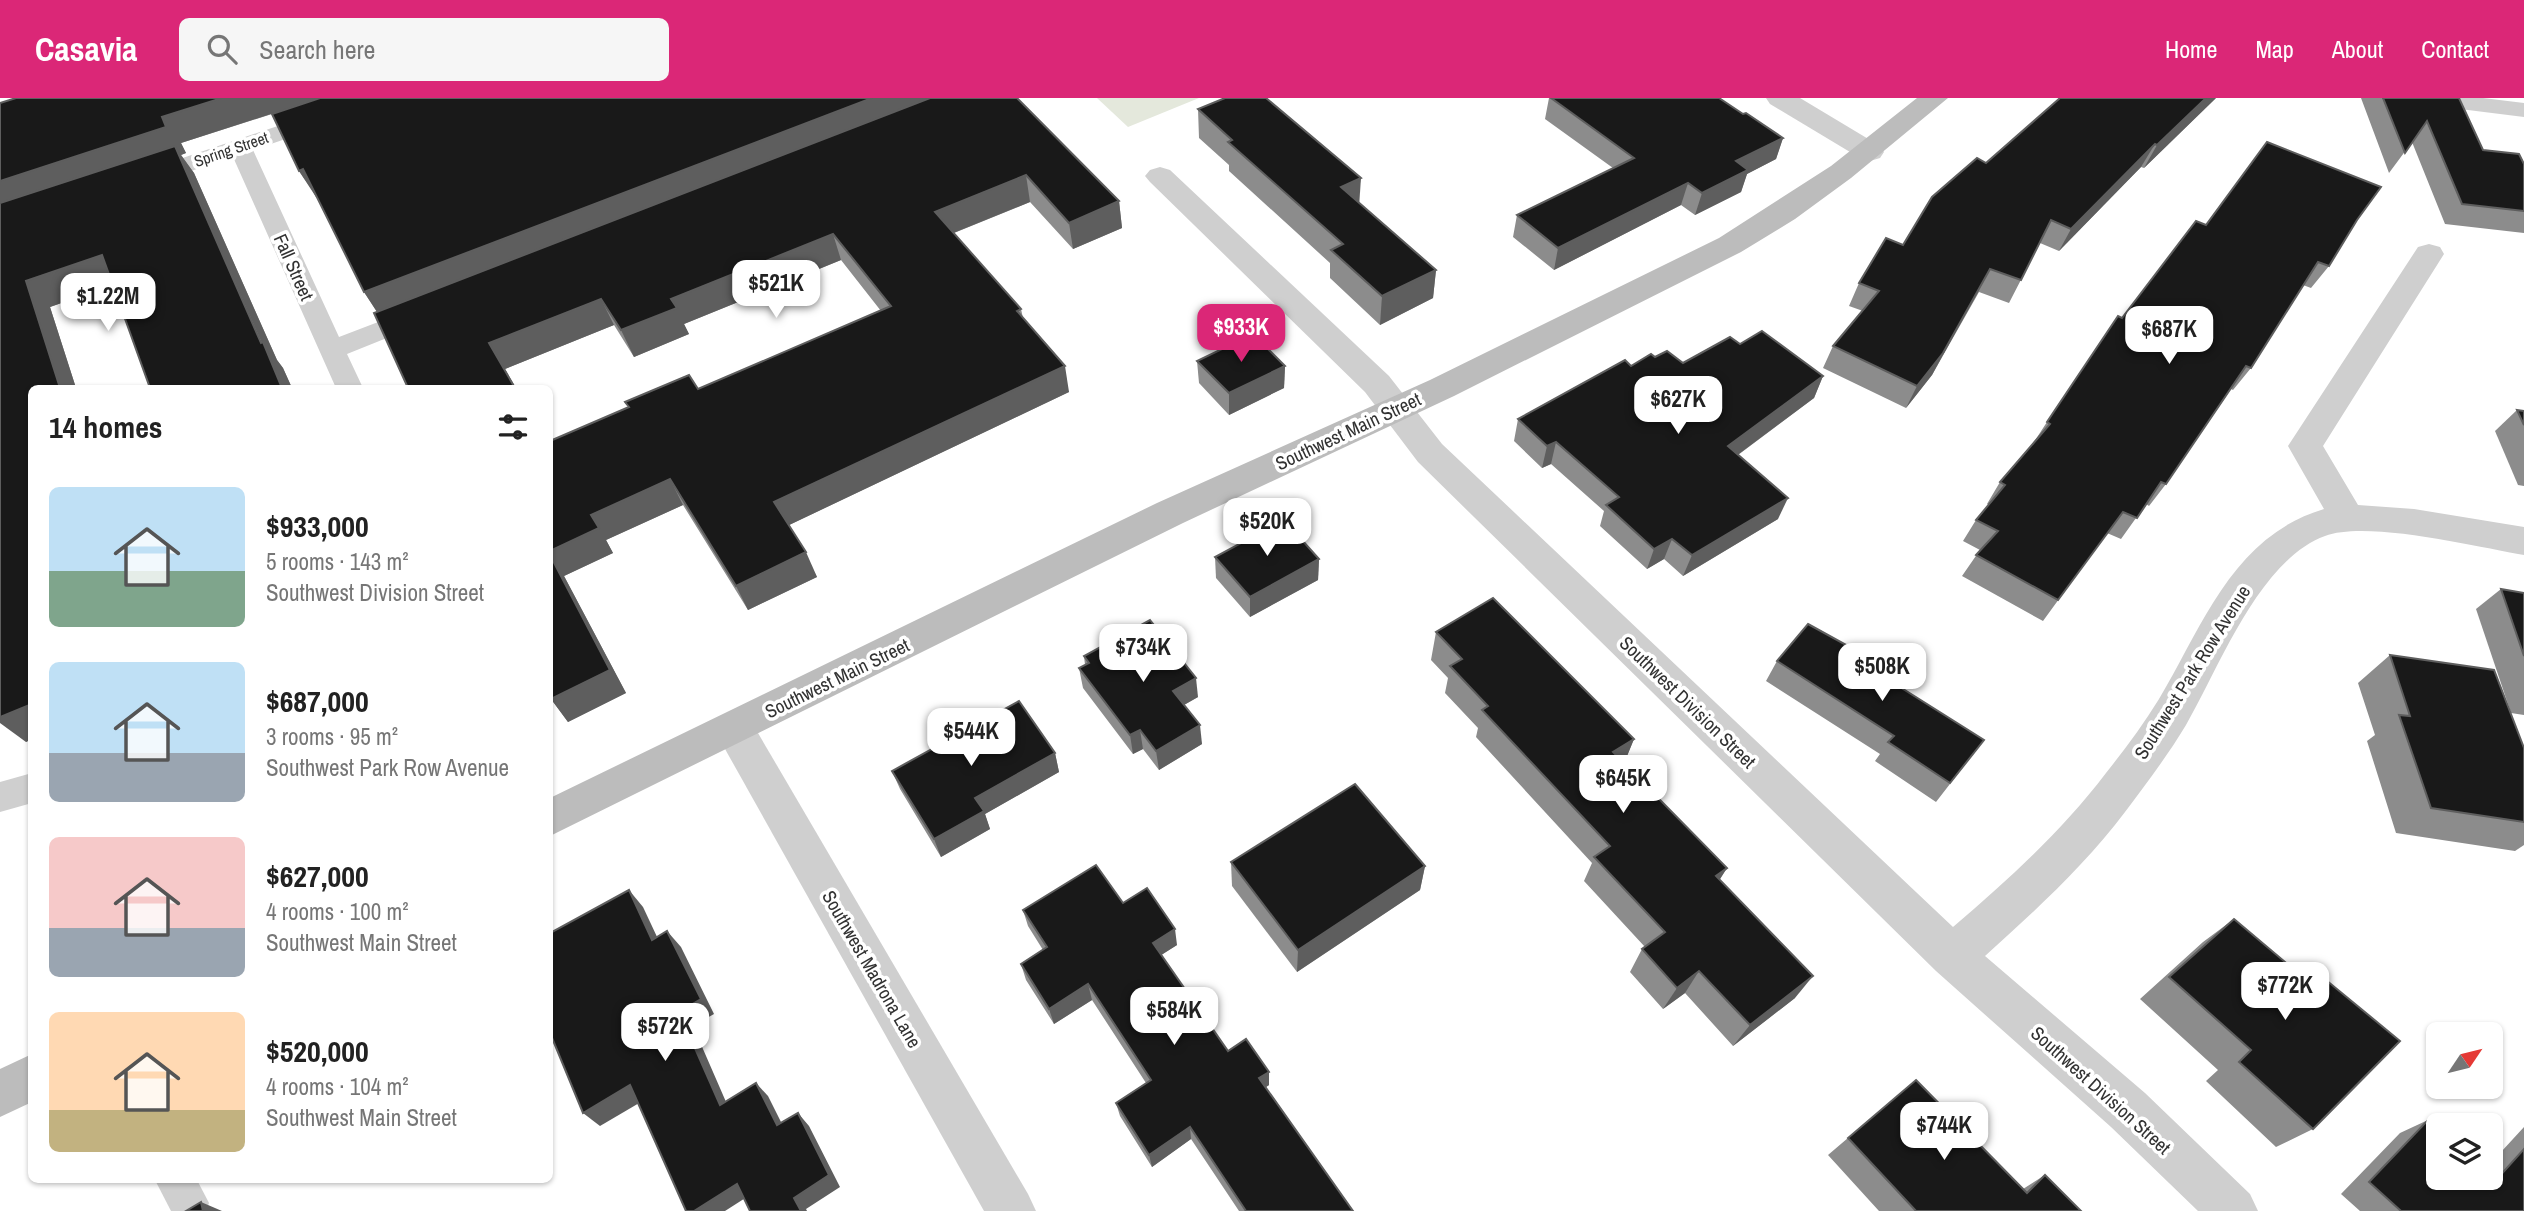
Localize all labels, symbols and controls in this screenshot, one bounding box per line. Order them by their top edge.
search box [179,18,669,81]
text: Casavia [35,27,137,71]
icon: search [203,30,241,68]
text: Search here [259,32,375,67]
text: Home [2165,33,2217,65]
text: Map [2255,33,2294,65]
text: About [2332,33,2383,65]
text: Contact [2421,33,2489,65]
street label: Spring Street [191,126,271,172]
street label: Fall Street [268,230,320,305]
pin: $521K [727,260,825,320]
text: $521K [748,267,804,298]
pin: $1.22M [51,274,165,333]
text: $1.22M [77,280,139,311]
pin: $933K [1192,304,1290,364]
pin: $687K [2120,306,2218,366]
text: $933K [1213,311,1269,342]
text: $687K [2141,313,2197,344]
pin: $627K [1629,376,1727,436]
text: $627K [1650,383,1706,414]
street label: Southwest Main Street [1271,386,1426,476]
text: 14 homes [49,407,163,447]
icon: filters [494,408,532,446]
pin: $520K [1218,498,1316,558]
text: $520K [1239,505,1295,536]
text: $933,000 [266,506,369,546]
icon: home [105,515,189,599]
text: 5 rooms · 143 m² [266,546,409,577]
text: Southwest Division Street [266,577,484,608]
street label: Southwest Park Row Avenue [2128,580,2256,764]
pin: $734K [1094,624,1192,684]
street label: Southwest Division Street [1614,630,1762,774]
street label: Southwest Main Street [760,631,914,724]
text: $734K [1115,631,1171,662]
pin: $508K [1833,644,1931,703]
text: $508K [1854,650,1910,681]
text: $687,000 [266,681,369,721]
icon: home [105,690,189,774]
pin: $544K [922,708,1020,768]
text: $544K [943,715,999,746]
text: 3 rooms · 95 m² [266,721,398,752]
text: Southwest Park Row Avenue [266,752,509,783]
pin: $645K [1574,756,1672,815]
text: $645K [1595,762,1651,793]
text: $627,000 [266,856,369,896]
icon: home [105,865,189,949]
street label: Southwest Madrona Lane [816,886,928,1052]
text: 4 rooms · 100 m² [266,896,409,927]
text: Southwest Main Street [266,927,457,958]
pin: $772K [2236,962,2334,1022]
text: $772K [2257,969,2313,1000]
pin: $584K [1125,988,1223,1047]
text: $584K [1146,994,1202,1025]
pin: $572K [616,1004,714,1063]
text: $572K [637,1010,693,1041]
street label: Southwest Division Street [2025,1020,2177,1160]
north arrow [2426,1022,2502,1099]
map controls [2426,1022,2503,1190]
text: $520,000 [266,1031,369,1071]
icon: home [105,1040,189,1124]
text: 4 rooms · 104 m² [266,1071,409,1102]
text: Southwest Main Street [266,1102,457,1133]
pin: $744K [1895,1102,1993,1162]
text: $744K [1916,1109,1972,1140]
button: layers [2426,1113,2503,1190]

